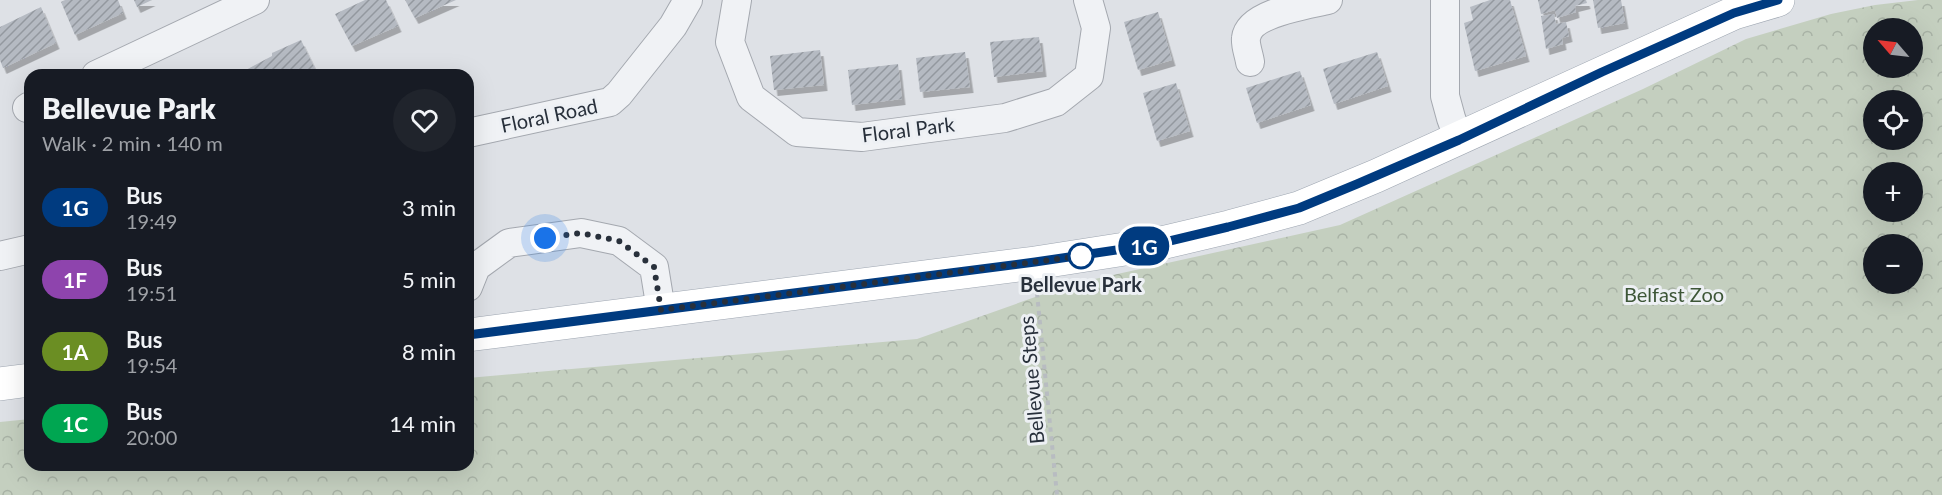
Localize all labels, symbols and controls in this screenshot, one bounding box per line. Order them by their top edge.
north arrow [1863,18,1923,78]
map controls [1863,18,1923,294]
button: heart [393,89,456,152]
button: locate [1863,90,1923,150]
text: Bellevue Park [42,91,216,125]
street label: Floral Road [498,93,600,137]
street label: Floral Park [860,111,957,147]
text: Walk · 2 min · 140 m [42,131,223,155]
button: + [1863,162,1923,222]
text: Bus [126,182,162,209]
text: 3 min [402,194,456,221]
text: 1G [61,195,89,220]
text: 19:49 [126,209,177,233]
your location [530,223,560,253]
line badge: 1G [1117,226,1171,266]
text: 1G [1130,234,1158,259]
button: − [1863,234,1923,294]
marker: Bellevue Park [1068,243,1094,269]
text: Bus [126,254,162,281]
text: 5 min [402,266,456,293]
text: 1F [63,267,87,292]
place label: Bellevue Park [1020,272,1142,296]
text: 19:51 [126,281,177,305]
park label: Belfast Zoo [1624,282,1724,306]
street label: Bellevue Steps [1013,315,1049,445]
text: Bus [126,326,162,353]
text: 8 min [402,338,456,365]
text: 1A [62,339,88,364]
text: 19:54 [126,353,177,377]
text: Bus [126,398,162,425]
text: 14 min [389,410,456,437]
text: 1C [62,411,88,436]
text: 20:00 [126,425,177,449]

